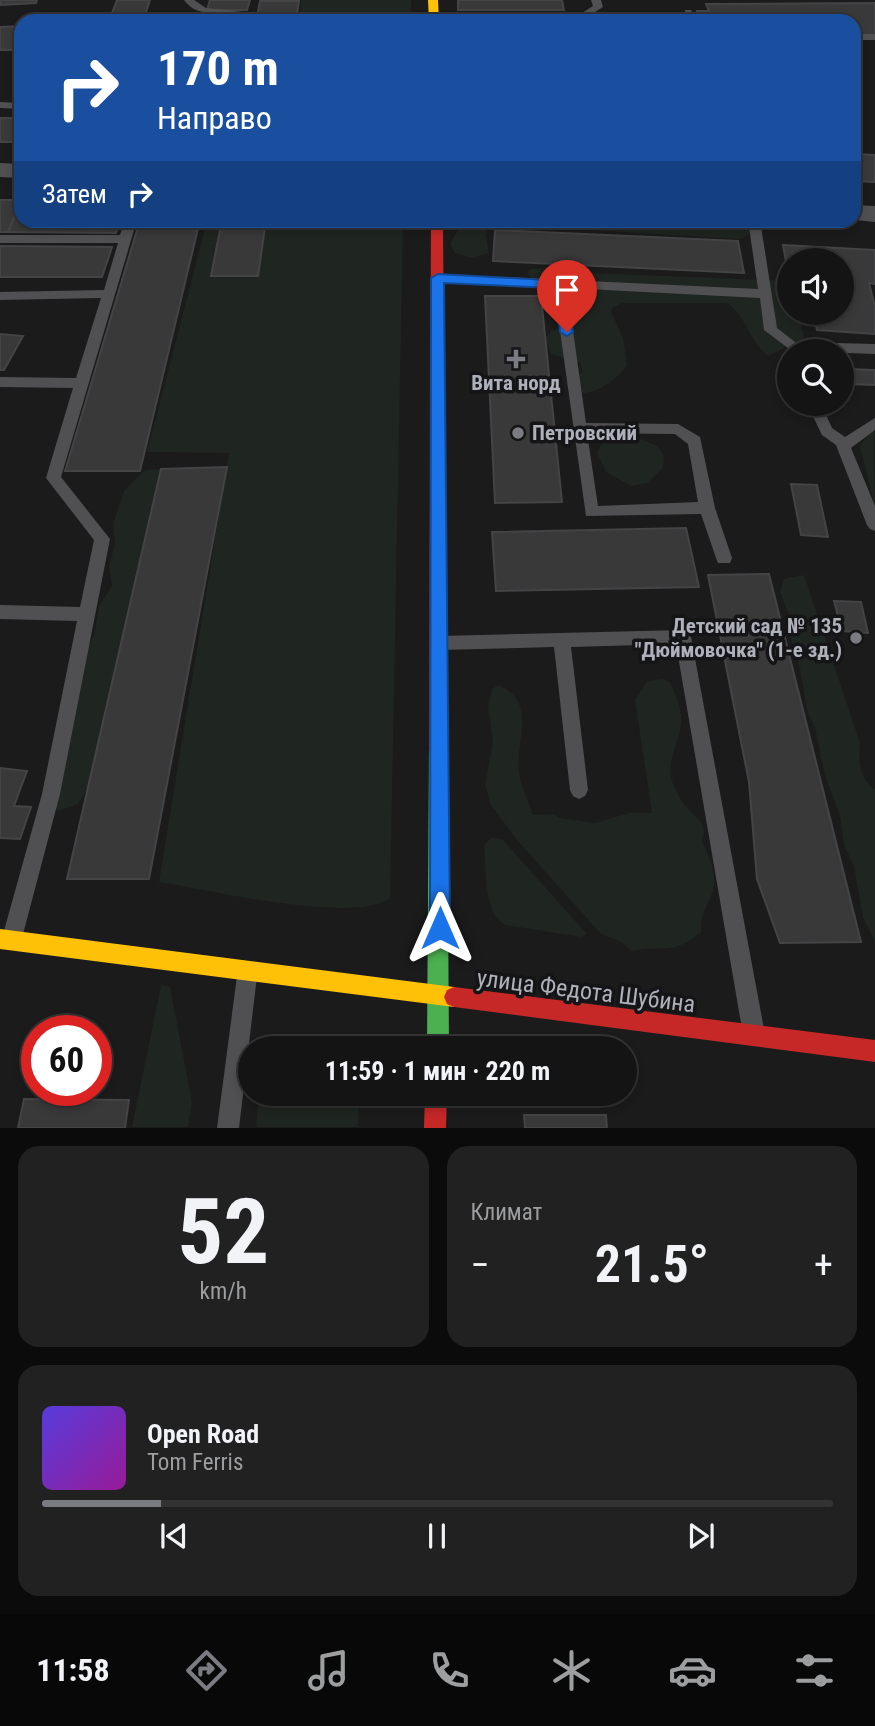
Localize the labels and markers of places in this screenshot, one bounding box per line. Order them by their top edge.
pin [537,260,597,332]
marker: Вита норд [508,351,524,367]
place label: Вита норд [471,371,561,395]
place label: Петровский [532,421,637,445]
marker: Петровский [510,425,526,441]
place label: Детский сад № 135 "Дюймовочка" (1-е зд.) [635,614,842,662]
marker: Детский сад № 135 "Дюймовочка" (1-е зд.) [848,630,864,646]

